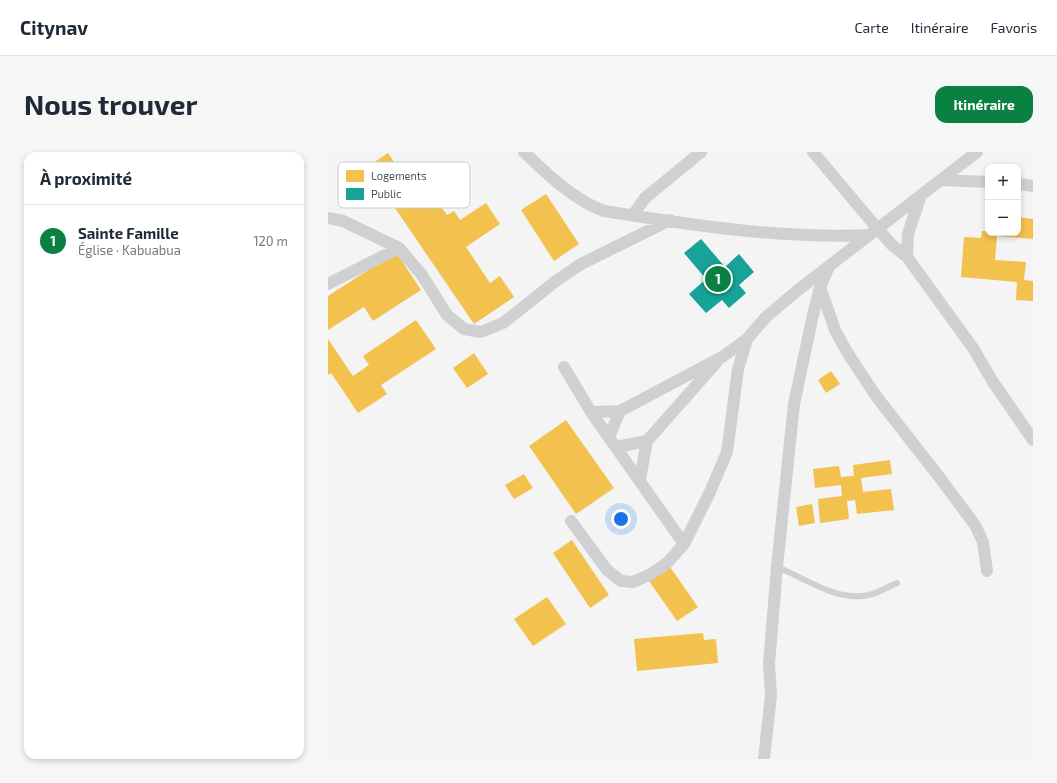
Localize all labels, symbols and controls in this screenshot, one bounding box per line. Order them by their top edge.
text: Citynav [20,16,88,39]
text: Carte [855,19,889,36]
text: Itinéraire [911,19,969,36]
text: Favoris [991,19,1037,36]
button: Itinéraire [935,86,1033,123]
text: Nous trouver [24,87,197,121]
legend [338,162,470,208]
map controls [985,164,1021,236]
button: + [985,164,1021,200]
text: À proximité [40,168,132,188]
text: Logements [371,169,427,182]
text: Public [371,187,401,200]
button: − [985,200,1021,236]
text: Sainte Famille [78,224,179,242]
text: 1 [50,233,56,249]
text: 120 m [253,233,288,249]
text: Église · Kabuabua [78,242,181,258]
pin: 1 [705,264,731,294]
your location [611,509,631,529]

